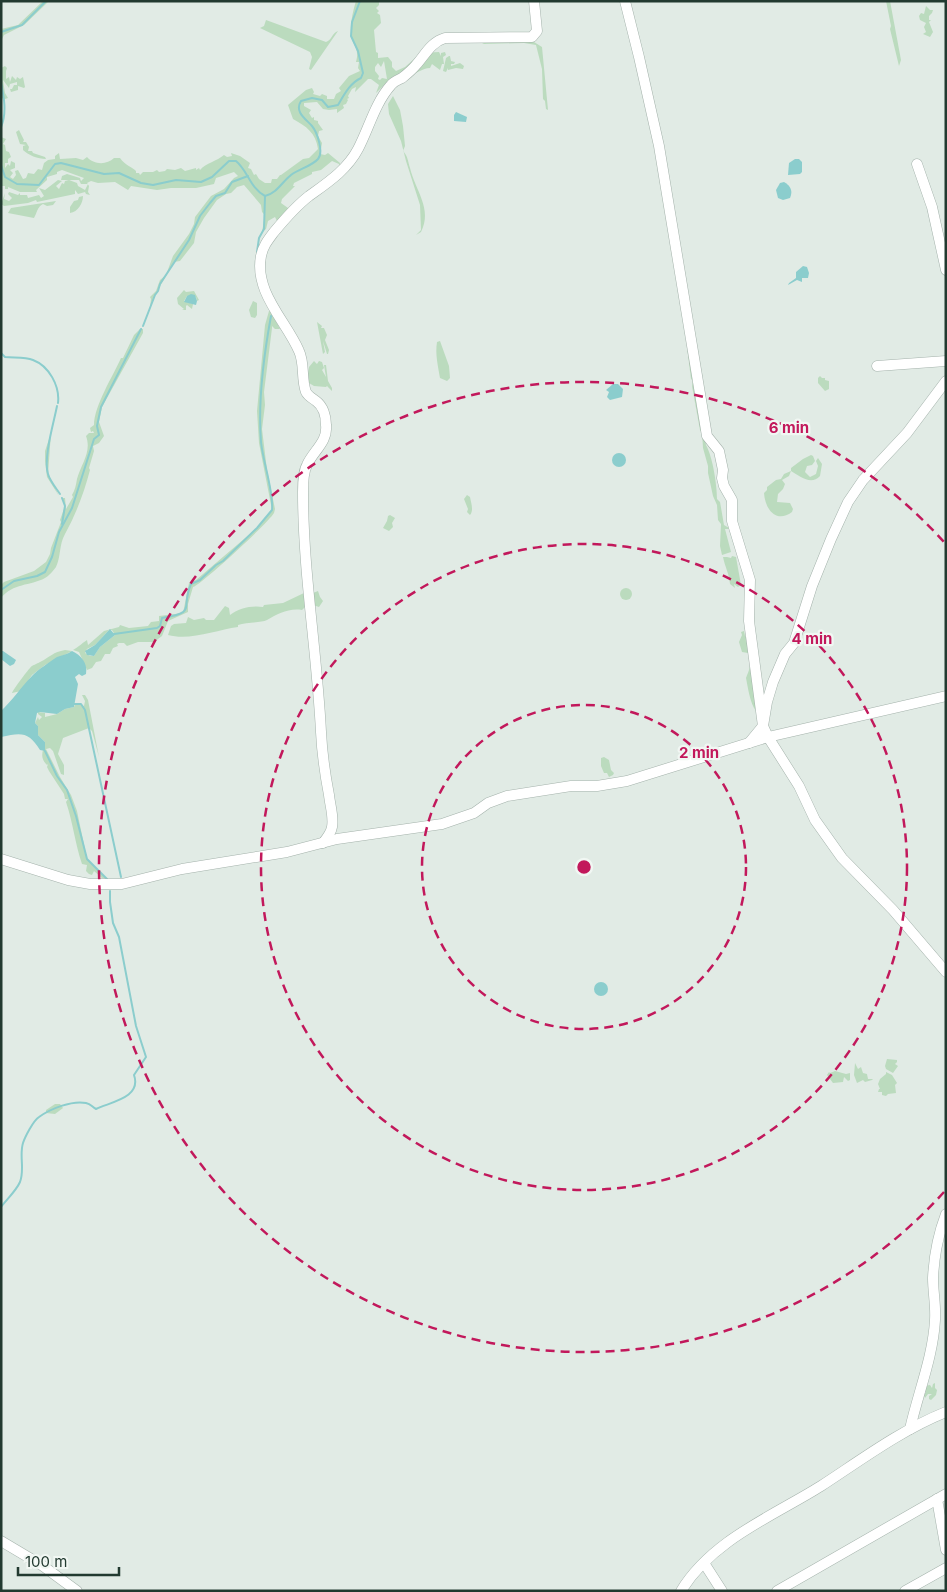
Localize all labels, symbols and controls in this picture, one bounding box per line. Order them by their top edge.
text: 6 min [769,418,809,437]
text: 4 min [792,629,832,648]
text: 2 min [679,743,719,762]
centre of rings [575,858,593,876]
scale bar [18,1544,119,1576]
text: 100 m [25,1552,67,1571]

